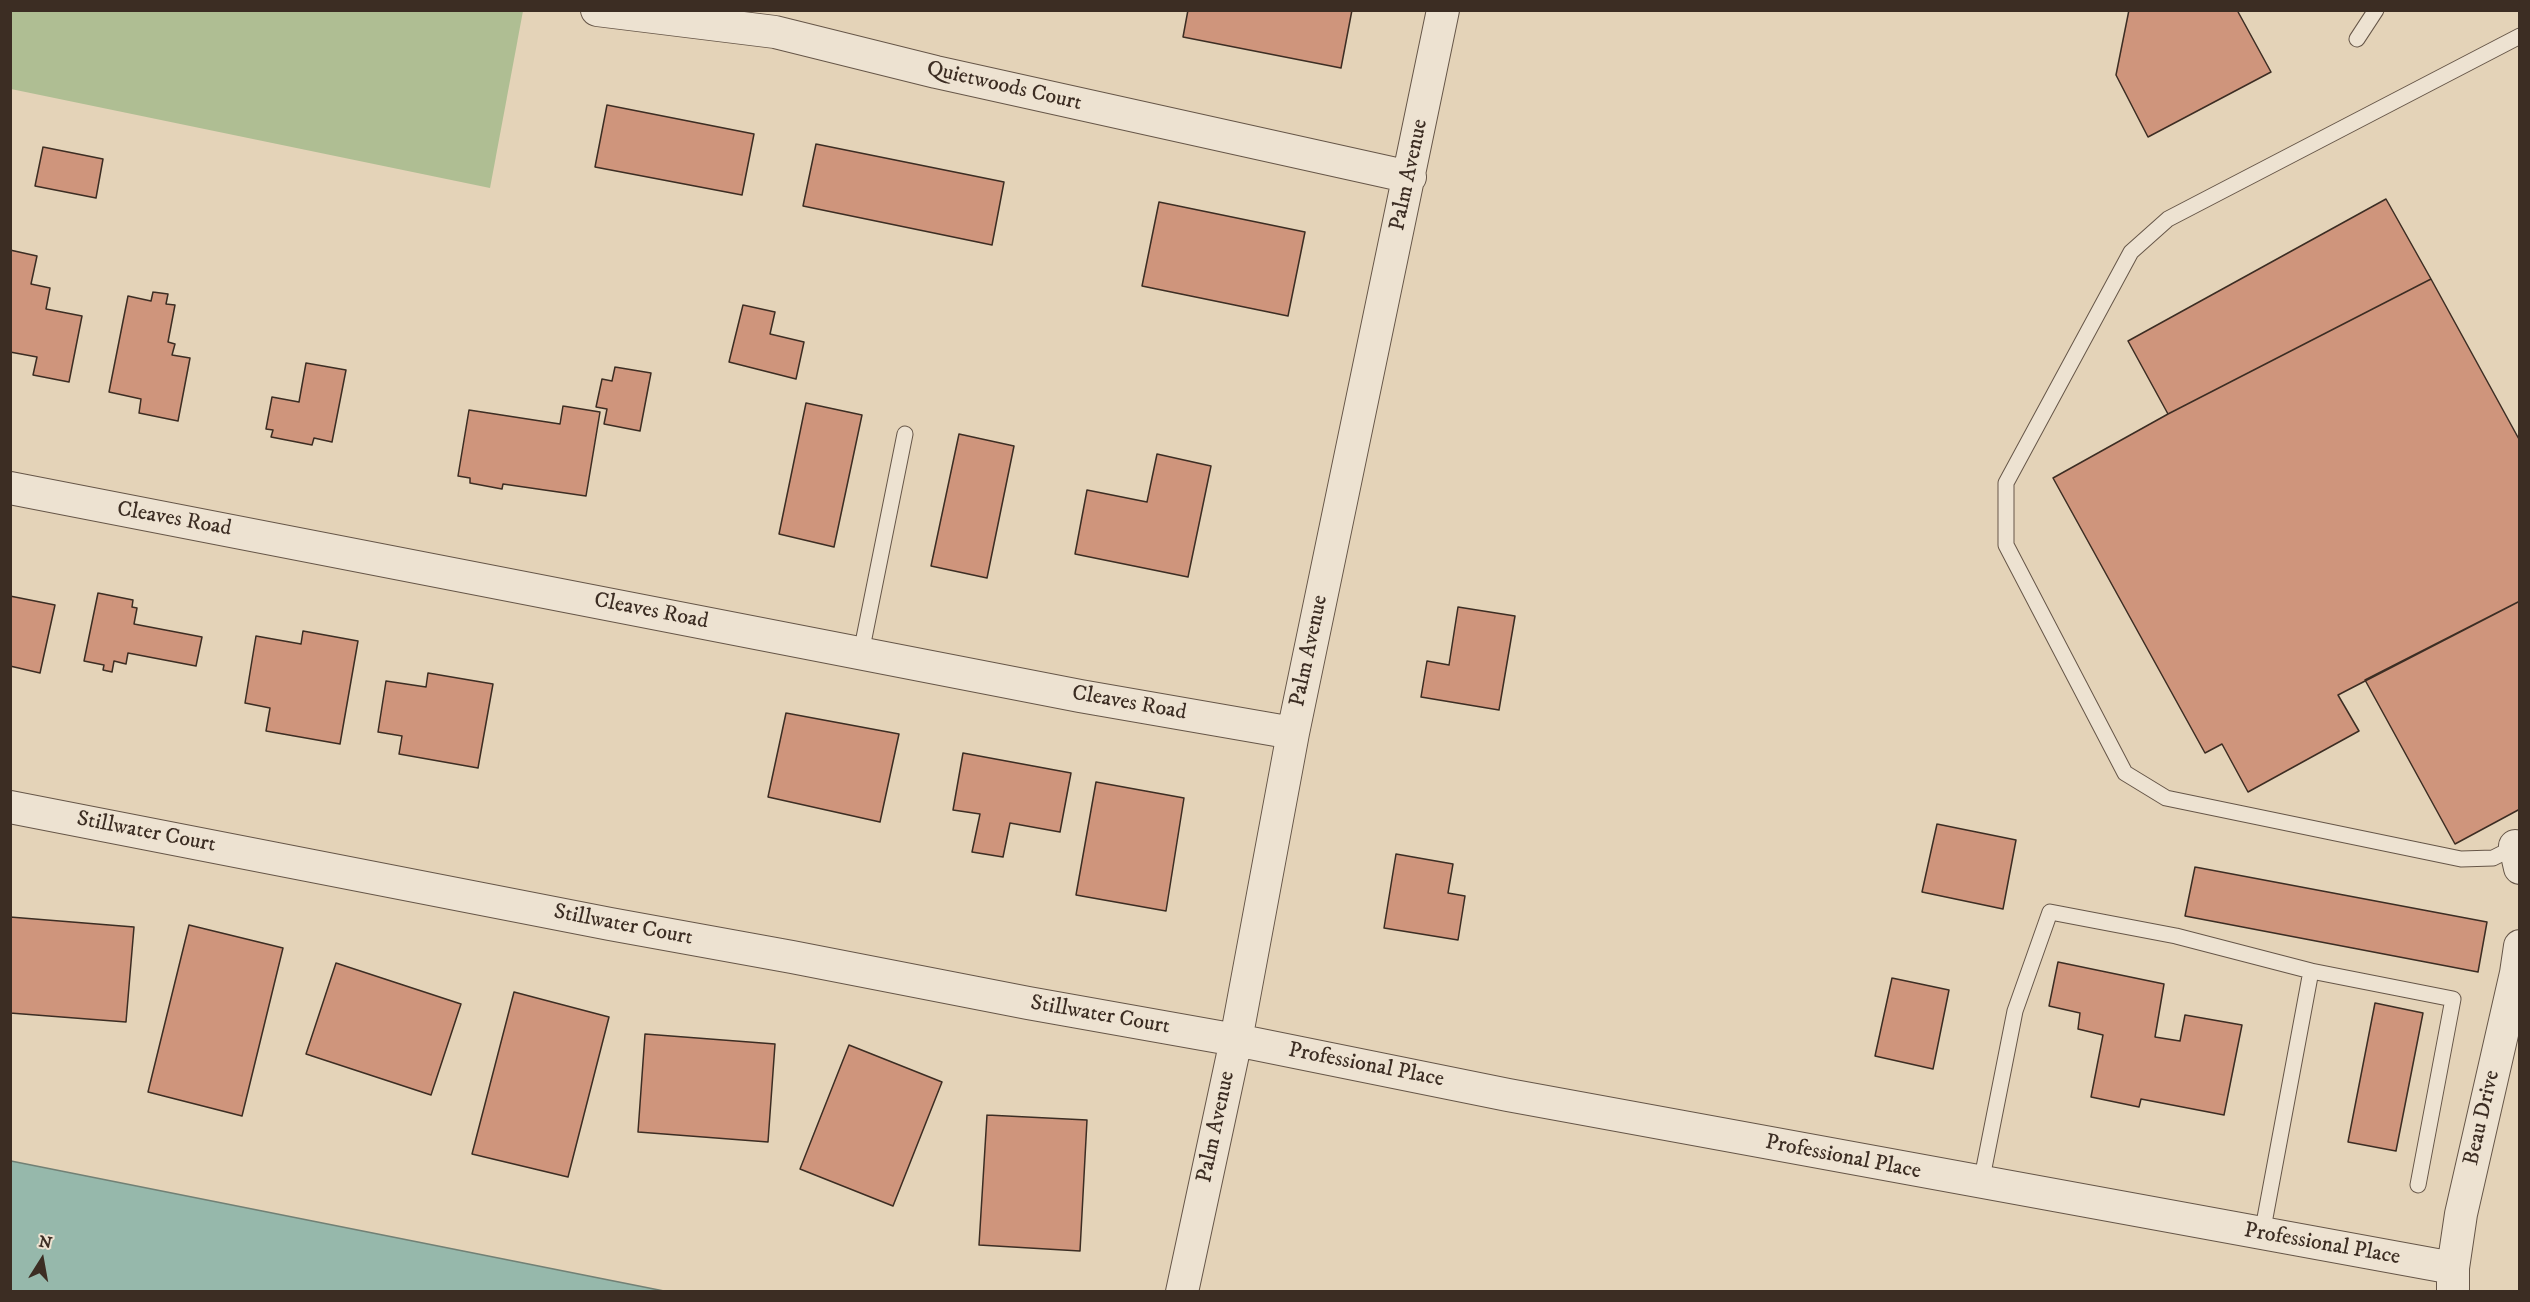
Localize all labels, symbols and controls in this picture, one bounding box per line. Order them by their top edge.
street label: Quietwoods Court [924,56,1084,118]
street label: Palm Avenue [1385,117,1435,233]
street label: Cleaves Road [115,497,233,543]
street label: Cleaves Road [592,588,710,636]
street label: Palm Avenue [1285,593,1335,709]
street label: Cleaves Road [1070,681,1188,727]
street label: Stillwater Court [74,807,218,859]
street label: Stillwater Court [551,900,695,952]
street label: Stillwater Court [1028,991,1172,1041]
street label: Professional Place [1286,1038,1446,1094]
street label: Beau Drive [2459,1068,2507,1168]
street label: Palm Avenue [1192,1069,1242,1185]
street label: Professional Place [1763,1130,1923,1186]
street label: Professional Place [2242,1218,2402,1272]
north arrow [12,1230,72,1290]
text: N [37,1231,54,1253]

